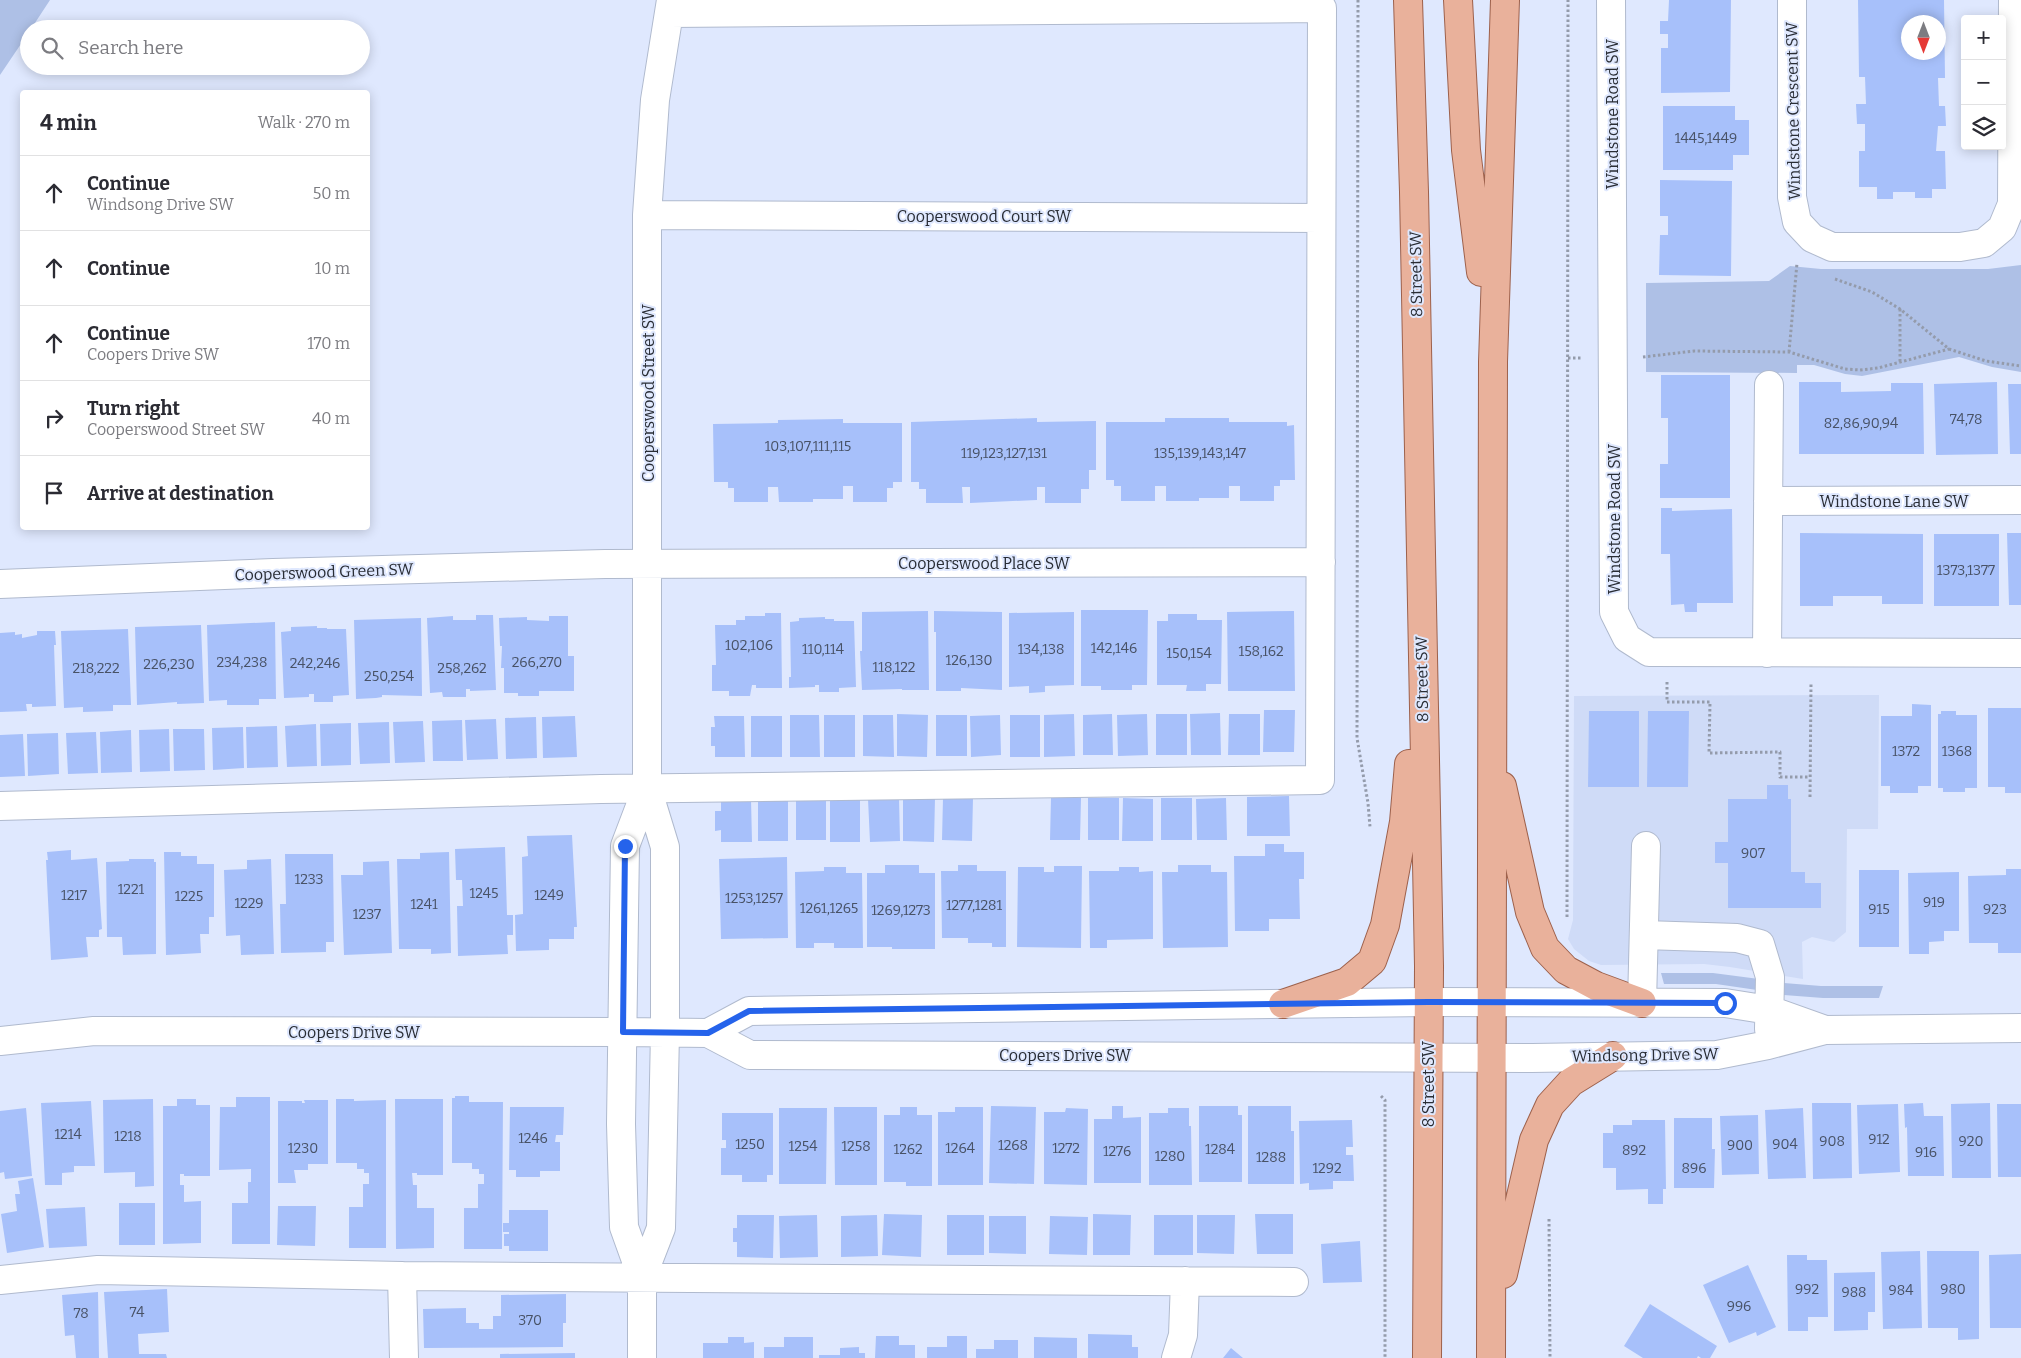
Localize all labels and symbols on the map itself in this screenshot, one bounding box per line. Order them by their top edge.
north arrow [1901,15,1946,60]
street label: Windstone Crescent SW [1782,21,1804,200]
street label: Windstone Road SW [1603,38,1622,189]
house number: 1445,1449 [1675,130,1737,147]
street label: Cooperswood Court SW [897,207,1072,226]
street label: 8 Street SW [1406,230,1426,317]
street label: Cooperswood Street SW [639,303,658,482]
house number: 74,78 [1950,411,1982,428]
house number: 82,86,90,94 [1824,415,1898,432]
house number: 103,107,111,115 [765,438,851,455]
street label: Windstone Road SW [1605,443,1624,594]
house number: 119,123,127,131 [961,445,1047,462]
house number: 135,139,143,147 [1154,445,1246,462]
street label: Windstone Lane SW [1819,492,1969,511]
street label: Cooperswood Place SW [898,554,1071,573]
street label: Cooperswood Green SW [234,559,414,585]
house number: 1373,1377 [1937,562,1995,579]
street label: 8 Street SW [1412,635,1432,722]
house number: 102,106 [725,637,773,654]
house number: 142,146 [1091,640,1137,657]
house number: 110,114 [802,641,844,658]
house number: 134,138 [1018,641,1064,658]
house number: 158,162 [1238,643,1284,660]
house number: 150,154 [1166,645,1212,662]
house number: 126,130 [946,652,992,669]
house number: 234,238 [216,654,268,671]
house number: 266,270 [512,654,562,671]
house number: 242,246 [290,655,340,672]
house number: 226,230 [143,656,195,673]
house number: 118,122 [873,659,915,676]
house number: 218,222 [72,660,120,677]
house number: 258,262 [437,660,487,677]
house number: 250,254 [364,668,414,685]
house number: 1372 [1892,743,1920,760]
house number: 1368 [1942,743,1972,760]
route end [614,835,637,858]
house number: 907 [1741,845,1765,862]
house number: 1233 [294,871,324,888]
house number: 1221 [118,881,145,898]
house number: 1245 [470,885,498,902]
house number: 1217 [61,887,87,904]
house number: 1249 [534,887,564,904]
house number: 1225 [175,888,203,905]
house number: 1253,1257 [725,890,783,907]
house number: 919 [1923,894,1945,911]
house number: 1229 [234,895,264,912]
house number: 1241 [410,896,438,913]
house number: 1277,1281 [946,897,1002,914]
house number: 1261,1265 [800,900,858,917]
house number: 915 [1868,901,1890,918]
house number: 923 [1983,901,2007,918]
house number: 1269,1273 [871,902,931,919]
house number: 1237 [353,906,381,923]
route start [1714,992,1737,1015]
street label: Coopers Drive SW [288,1023,421,1042]
street label: 8 Street SW [1419,1040,1438,1127]
street label: Windsong Drive SW [1571,1044,1719,1066]
street label: Coopers Drive SW [999,1046,1132,1065]
house number: 1214 [54,1126,82,1143]
house number: 1218 [114,1128,142,1145]
house number: 1246 [518,1130,548,1147]
house number: 912 [1868,1131,1890,1148]
house number: 908 [1819,1133,1845,1150]
house number: 920 [1959,1133,1983,1150]
house number: 1250 [735,1136,765,1153]
house number: 904 [1772,1136,1798,1153]
house number: 1268 [998,1137,1028,1154]
house number: 900 [1727,1137,1753,1154]
house number: 1254 [789,1138,817,1155]
house number: 1258 [841,1138,871,1155]
house number: 1230 [288,1140,318,1157]
house number: 1264 [945,1140,975,1157]
house number: 1272 [1052,1140,1080,1157]
house number: 1262 [894,1141,923,1158]
house number: 1284 [1205,1141,1235,1158]
house number: 892 [1622,1142,1646,1159]
house number: 1276 [1103,1143,1131,1160]
house number: 916 [1915,1144,1937,1161]
house number: 1280 [1155,1148,1185,1165]
house number: 1288 [1256,1149,1286,1166]
house number: 1292 [1312,1160,1342,1177]
house number: 896 [1682,1160,1706,1177]
house number: 992 [1795,1281,1819,1298]
house number: 980 [1940,1281,1966,1298]
house number: 984 [1889,1282,1913,1299]
house number: 988 [1841,1284,1867,1301]
house number: 996 [1727,1298,1751,1315]
house number: 74 [129,1304,145,1321]
house number: 78 [73,1305,89,1322]
house number: 370 [518,1312,542,1329]

